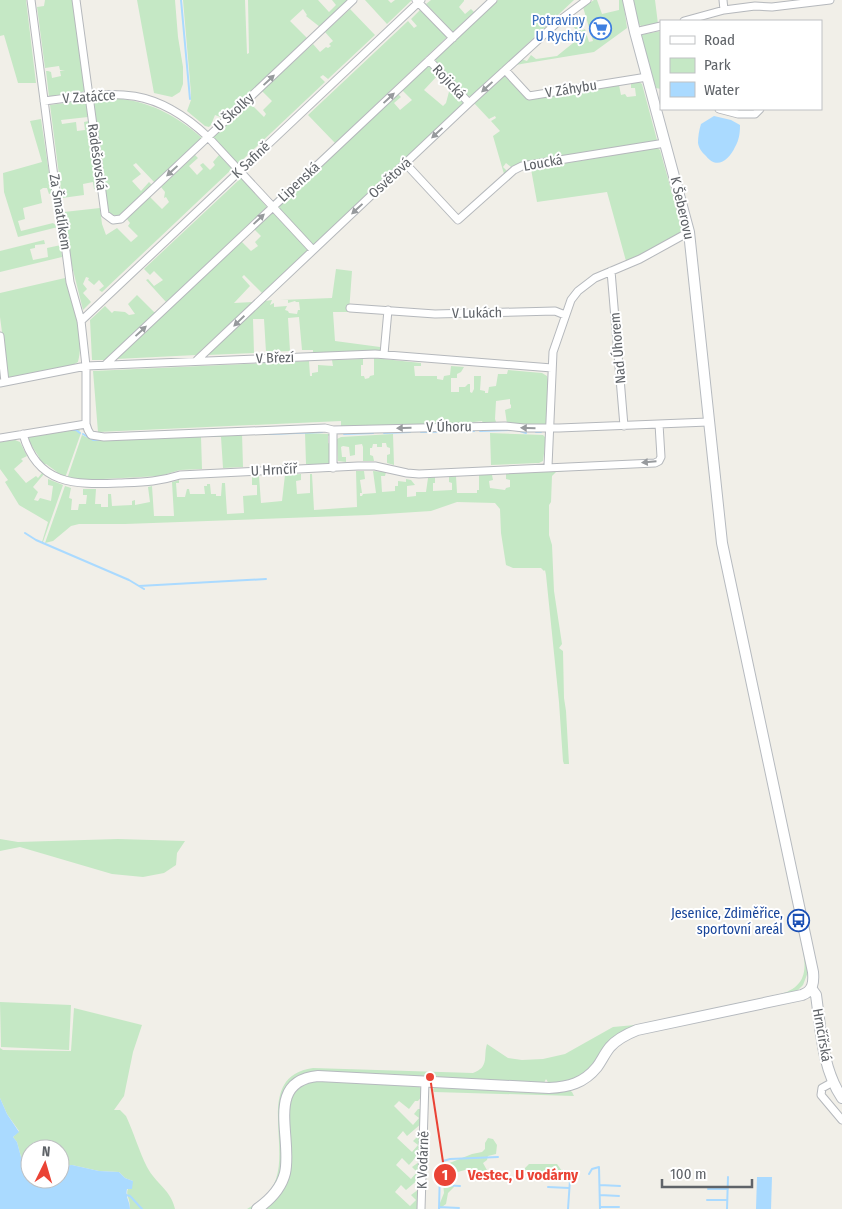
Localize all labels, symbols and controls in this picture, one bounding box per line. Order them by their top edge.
place label: Potraviny U Rychty [532,12,586,45]
supermarket icon: Potraviny U Rychty [589,16,613,40]
legend [660,20,822,110]
text: Road [704,31,735,49]
text: Park [704,56,731,74]
street label: Rojická [429,61,469,103]
one-way arrow [262,74,274,86]
street label: V Záhybu [544,77,598,101]
one-way arrow [481,81,493,93]
text: Water [704,81,740,99]
street label: V Zatáčce [62,87,116,107]
street label: U Školky [210,88,258,135]
one-way arrow [382,92,394,104]
street label: Radešovská [84,122,110,192]
one-way arrow [431,127,443,139]
street label: K Safině [228,138,274,182]
street label: Loucká [522,151,564,175]
street label: Osvětová [365,154,415,202]
street label: Lipenská [275,158,323,205]
one-way arrow [167,165,179,177]
street label: Za Šmatlíkem [46,172,75,251]
street label: K Šeberovu [666,175,698,241]
one-way arrow [351,203,363,215]
one-way arrow [253,213,265,225]
street label: V Lukách [452,304,502,322]
street label: Nad Úhorem [605,312,630,384]
one-way arrow [233,315,245,327]
one-way arrow [135,325,147,337]
street label: V Březí [255,349,295,367]
street label: V Úhoru [426,417,472,436]
one-way arrow [519,423,535,431]
one-way arrow [395,425,411,433]
one-way arrow [640,459,656,467]
street label: U Hrnčíř [250,460,299,480]
place label: Jesenice, Zdiměřice, sportovní areál [671,905,783,938]
bus stop icon: Jesenice, Zdiměřice, sportovní areál [787,909,811,933]
street label: Hrnčířská [809,1007,835,1063]
street label: K Vodárně [413,1130,433,1189]
north arrow [20,1139,70,1189]
text: N [41,1143,51,1160]
scale bar [662,1156,752,1188]
callout: Vestec, U vodárny [433,1160,588,1190]
text: 100 m [670,1165,707,1183]
text: 1 [442,1166,448,1184]
text: Vestec, U vodárny [467,1166,579,1184]

